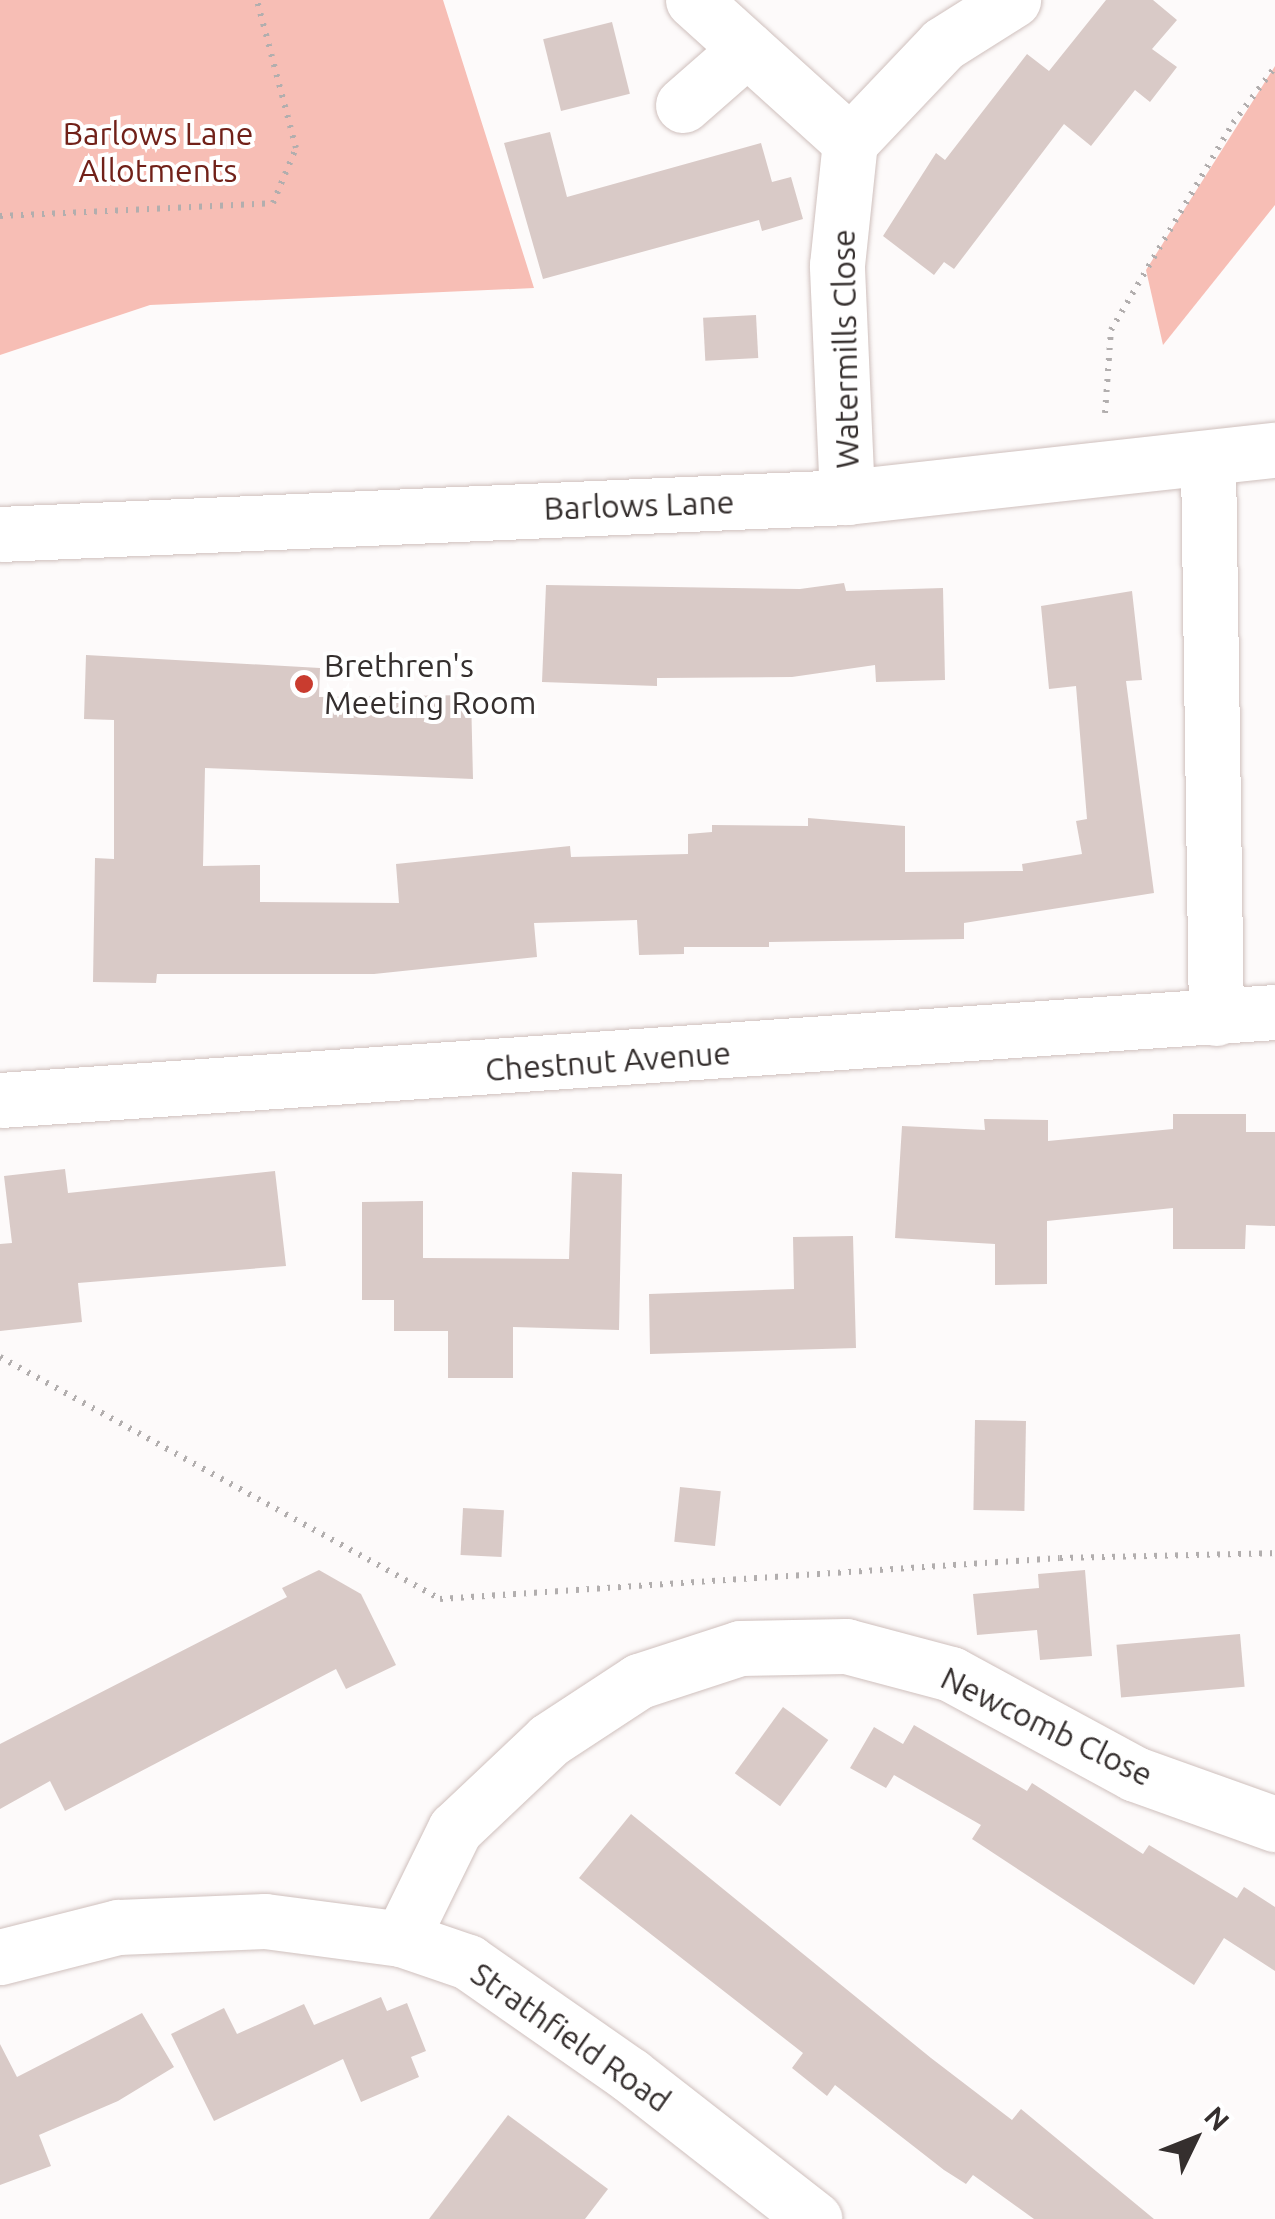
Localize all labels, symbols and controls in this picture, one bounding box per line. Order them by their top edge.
park label: Barlows Lane Allotments [63,115,253,190]
street label: Watermills Close [824,229,866,469]
street label: Barlows Lane [543,482,735,528]
place label: Brethren's Meeting Room [324,647,536,722]
marker: Brethren's Meeting Room [293,673,315,695]
street label: Chestnut Avenue [484,1033,732,1089]
street label: Newcomb Close [935,1658,1159,1794]
street label: Strathfield Road [464,1954,678,2120]
north arrow [1145,2089,1245,2189]
text: N [1199,2100,1236,2136]

